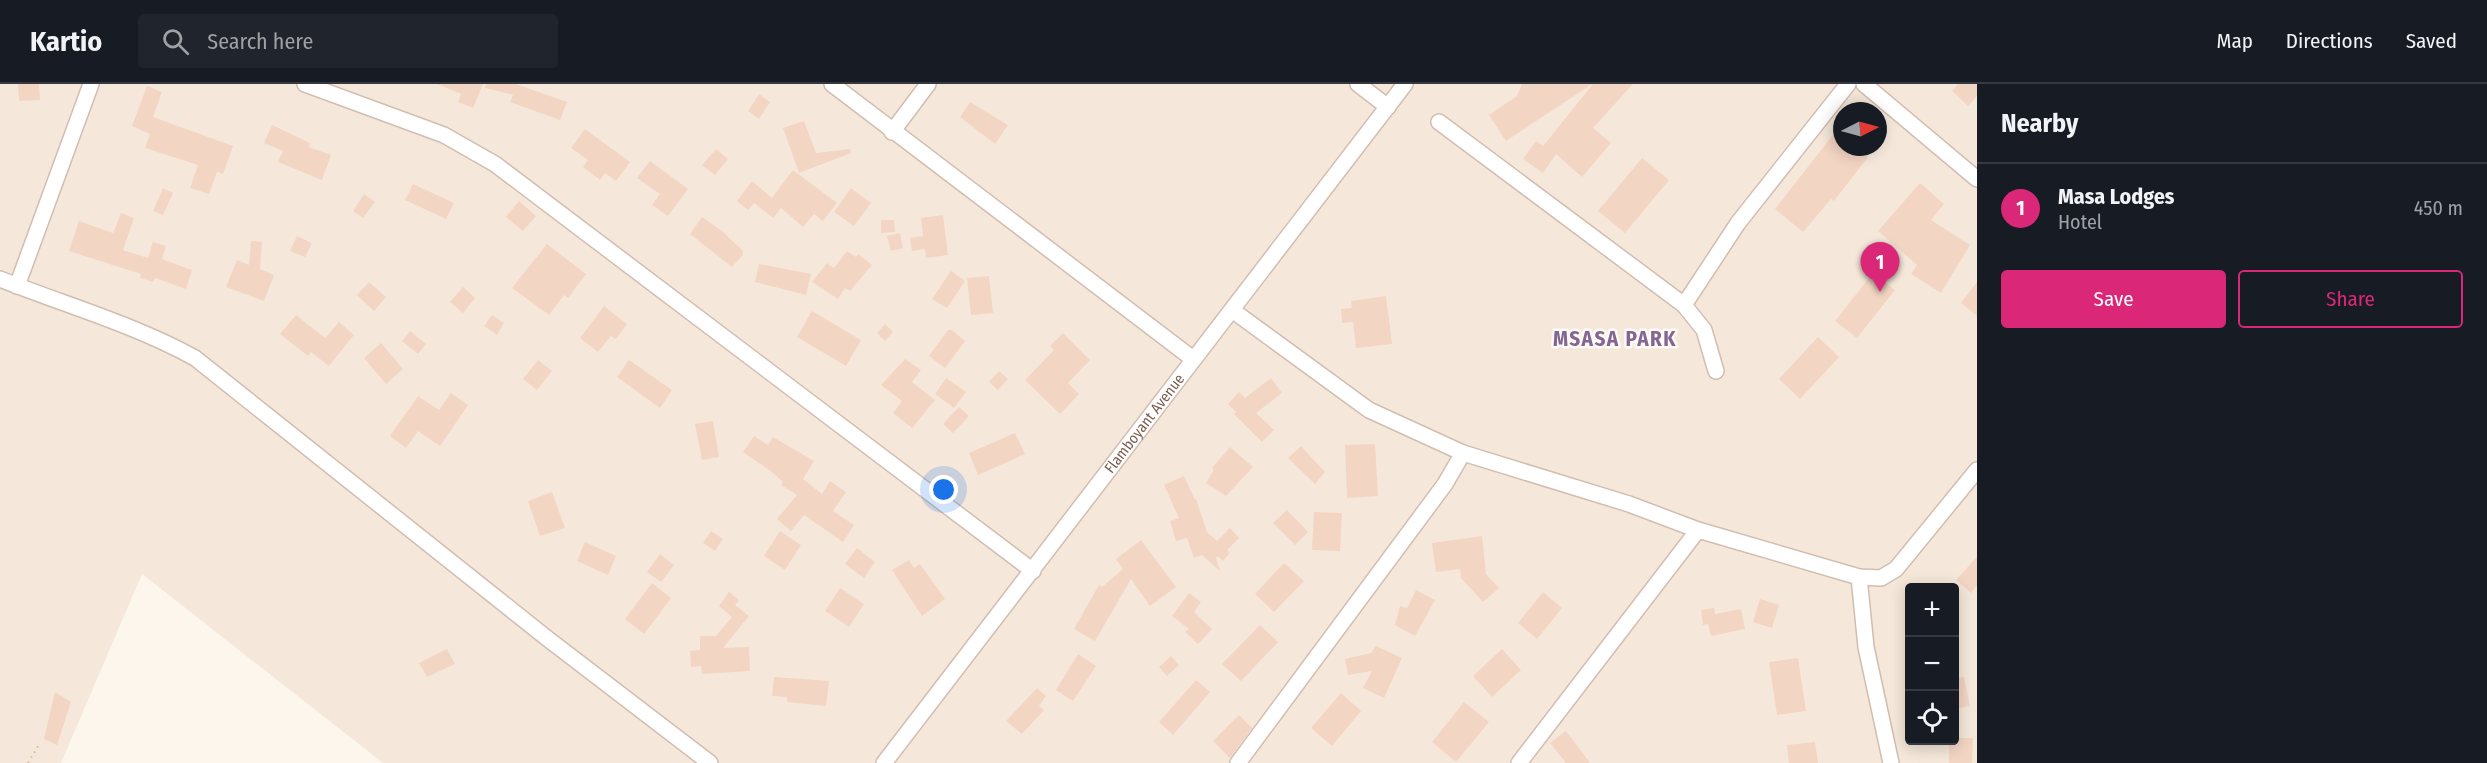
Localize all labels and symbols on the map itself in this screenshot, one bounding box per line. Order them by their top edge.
north arrow [1833,102,1887,156]
pin: 1 [1860,242,1900,292]
district label: MSASA PARK [1553,326,1677,352]
street label: Flamboyant Avenue [1101,370,1188,477]
your location [929,475,958,504]

